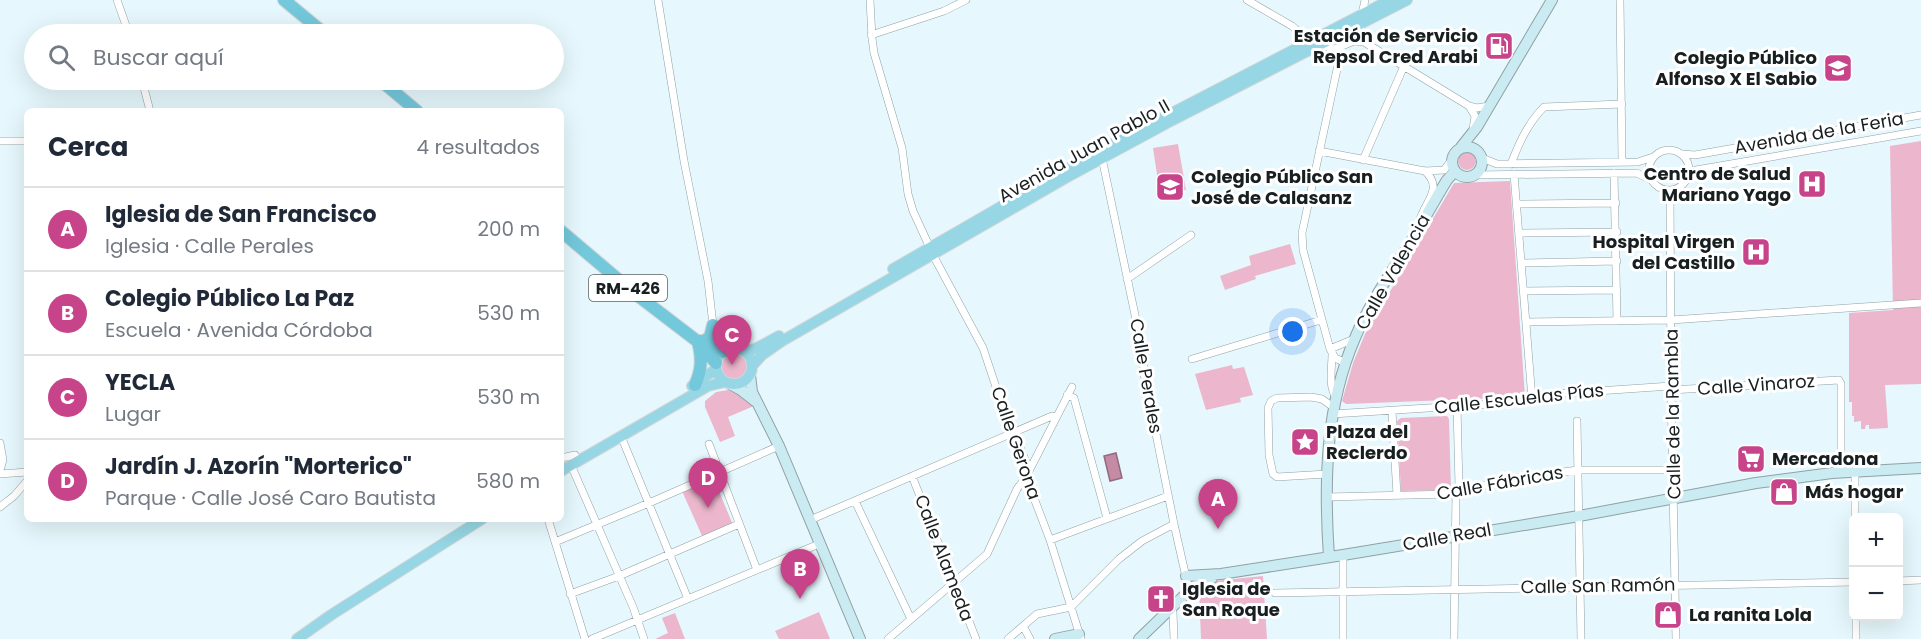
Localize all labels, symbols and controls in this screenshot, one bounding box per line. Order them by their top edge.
place label: Estación de Servicio Repsol Cred Arabi [1294,23,1478,69]
search box [24,24,564,90]
fuel station icon: Estación de Servicio Repsol Cred Arabi [1483,30,1515,62]
icon: search [45,41,78,74]
text: Buscar aquí [93,42,224,73]
place label: Colegio Público Alfonso X El Sabio [1655,45,1817,91]
school or university icon: Colegio Público Alfonso X El Sabio [1822,52,1854,84]
street label: Avenida Juan Pablo II [994,93,1174,208]
street label: Avenida de la Feria [1732,105,1906,160]
text: Cerca [48,129,128,165]
text: 4 resultados [417,133,540,161]
place label: Centro de Salud Mariano Yago [1644,161,1791,207]
place label: Colegio Público San José de Calasanz [1191,164,1373,210]
hospital icon: Centro de Salud Mariano Yago [1796,168,1828,200]
school or university icon: Colegio Público San José de Calasanz [1154,171,1186,203]
text: Iglesia de San Francisco [105,199,377,230]
street label: Calle Valencia [1349,209,1436,334]
text: A [60,215,75,243]
text: 200 m [477,215,540,243]
place label: Hospital Virgen del Castillo [1593,229,1735,275]
text: Iglesia · Calle Perales [105,232,314,260]
hospital icon: Hospital Virgen del Castillo [1740,236,1772,268]
road number: RM-426 [589,275,667,301]
text: Colegio Público La Paz [105,283,354,314]
text: B [61,299,74,327]
text: 530 m [477,299,540,327]
text: Escuela · Avenida Córdoba [105,316,373,344]
pin: C [712,316,752,365]
street label: Calle Perales [1124,316,1169,435]
your location [1278,317,1307,346]
street label: Calle de la Rambla [1659,328,1686,500]
text: YECLA [105,367,175,398]
street label: Calle Vinaroz [1696,368,1815,401]
street label: Calle Escuelas Pías [1433,377,1605,420]
text: C [60,383,75,411]
text: 530 m [477,383,540,411]
street label: Calle Gerona [985,383,1047,503]
text: Lugar [105,400,161,428]
place label: Plaza del Reclerdo [1326,419,1408,465]
place icon: Plaza del Reclerdo [1289,426,1321,458]
supermarket icon: Mercadona [1735,443,1767,475]
place label: Mercadona [1772,446,1878,471]
text: Jardín J. Azorín "Morterico" [105,451,412,482]
pin: D [688,458,728,508]
street label: Calle Fábricas [1435,459,1565,506]
text: D [60,467,75,495]
text: 580 m [476,467,540,495]
shop icon: Más hogar [1768,476,1800,508]
place label: Más hogar [1805,479,1904,504]
pin: A [1198,480,1238,529]
text: Parque · Calle José Caro Bautista [105,484,436,512]
street label: Calle Alameda [909,491,980,625]
map controls [1849,513,1903,621]
button: + [1849,513,1903,567]
street label: Calle Real [1401,516,1493,557]
pin: B [780,550,820,599]
button: − [1849,567,1903,621]
street label: Calle San Ramón [1520,572,1676,599]
place label: Iglesia de San Roque [1182,576,1280,622]
church icon: Iglesia de San Roque [1145,583,1177,615]
shop icon: La ranita Lola [1652,599,1684,631]
place label: La ranita Lola [1689,602,1812,627]

